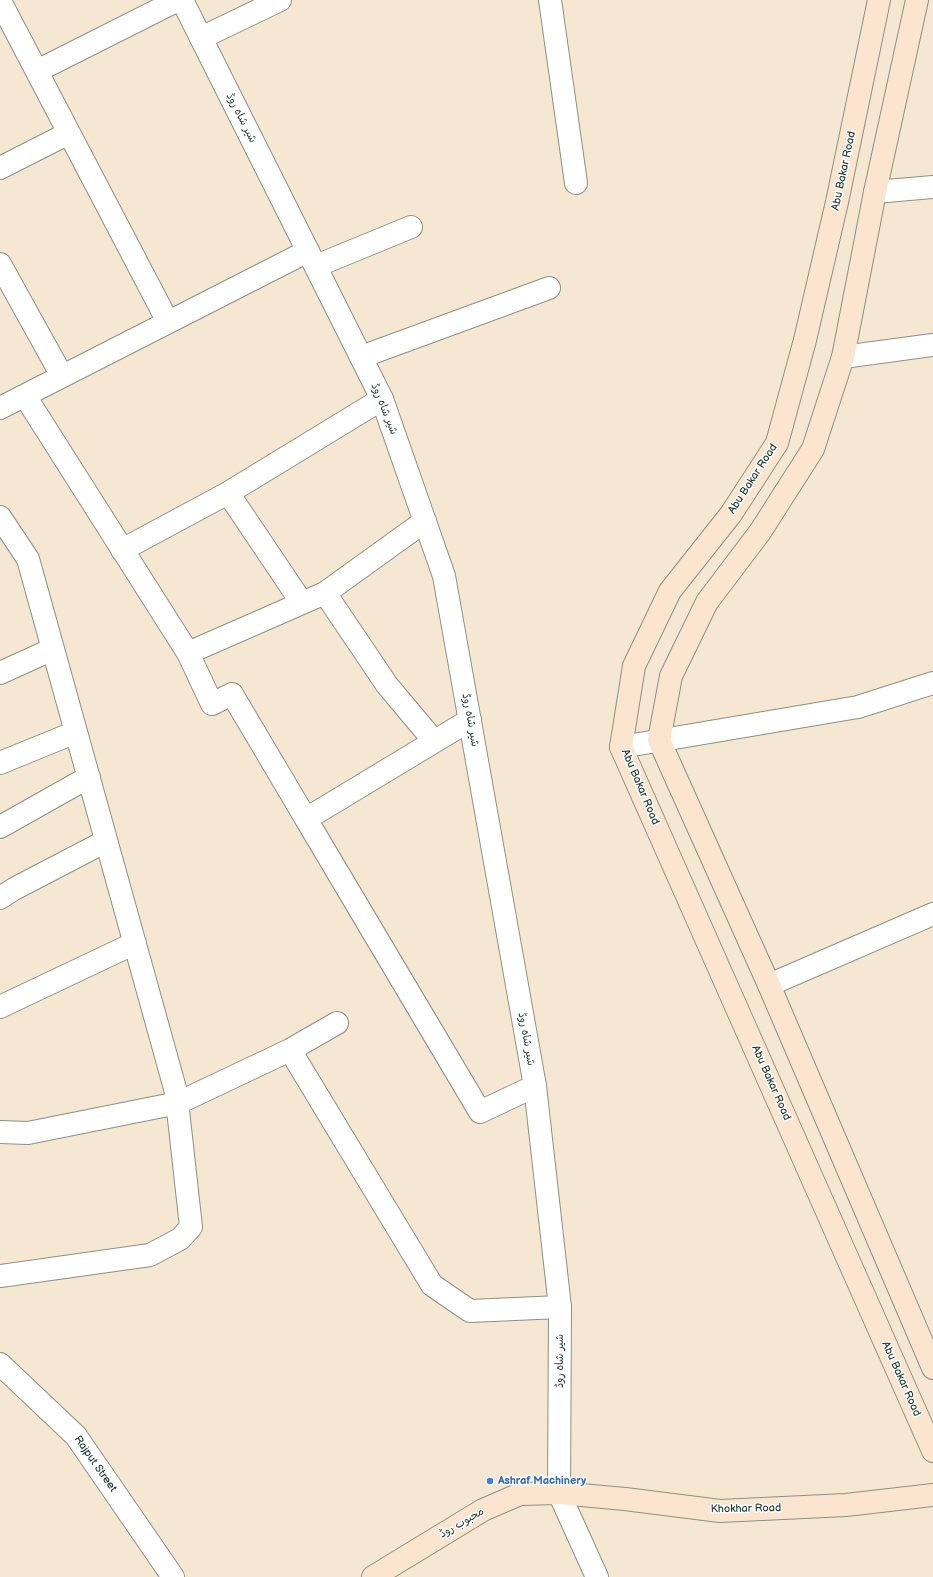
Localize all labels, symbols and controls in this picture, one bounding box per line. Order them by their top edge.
street label: شیر شاہ روڈ [223,91,259,145]
street label: Abu Bakar Road [829,130,859,212]
street label: شیر شاہ روڈ [368,382,400,436]
street label: Abu Bakar Road [726,442,780,516]
street label: شیر شاہ روڈ [459,692,481,748]
street label: Abu Bakar Road [618,747,662,827]
street label: شیر شاہ روڈ [515,1011,537,1067]
street label: Abu Bakar Road [749,1043,793,1123]
street label: شیر شاہ روڈ [553,1334,567,1388]
street label: Abu Bakar Road [879,1339,923,1419]
street label: Rajput Street [71,1433,119,1495]
place label: Ashraf Machinery [498,1474,586,1488]
marker: Ashraf Machinery [485,1476,495,1486]
street label: Khokhar Road [711,1502,781,1516]
street label: محبوب روڈ [437,1505,487,1541]

